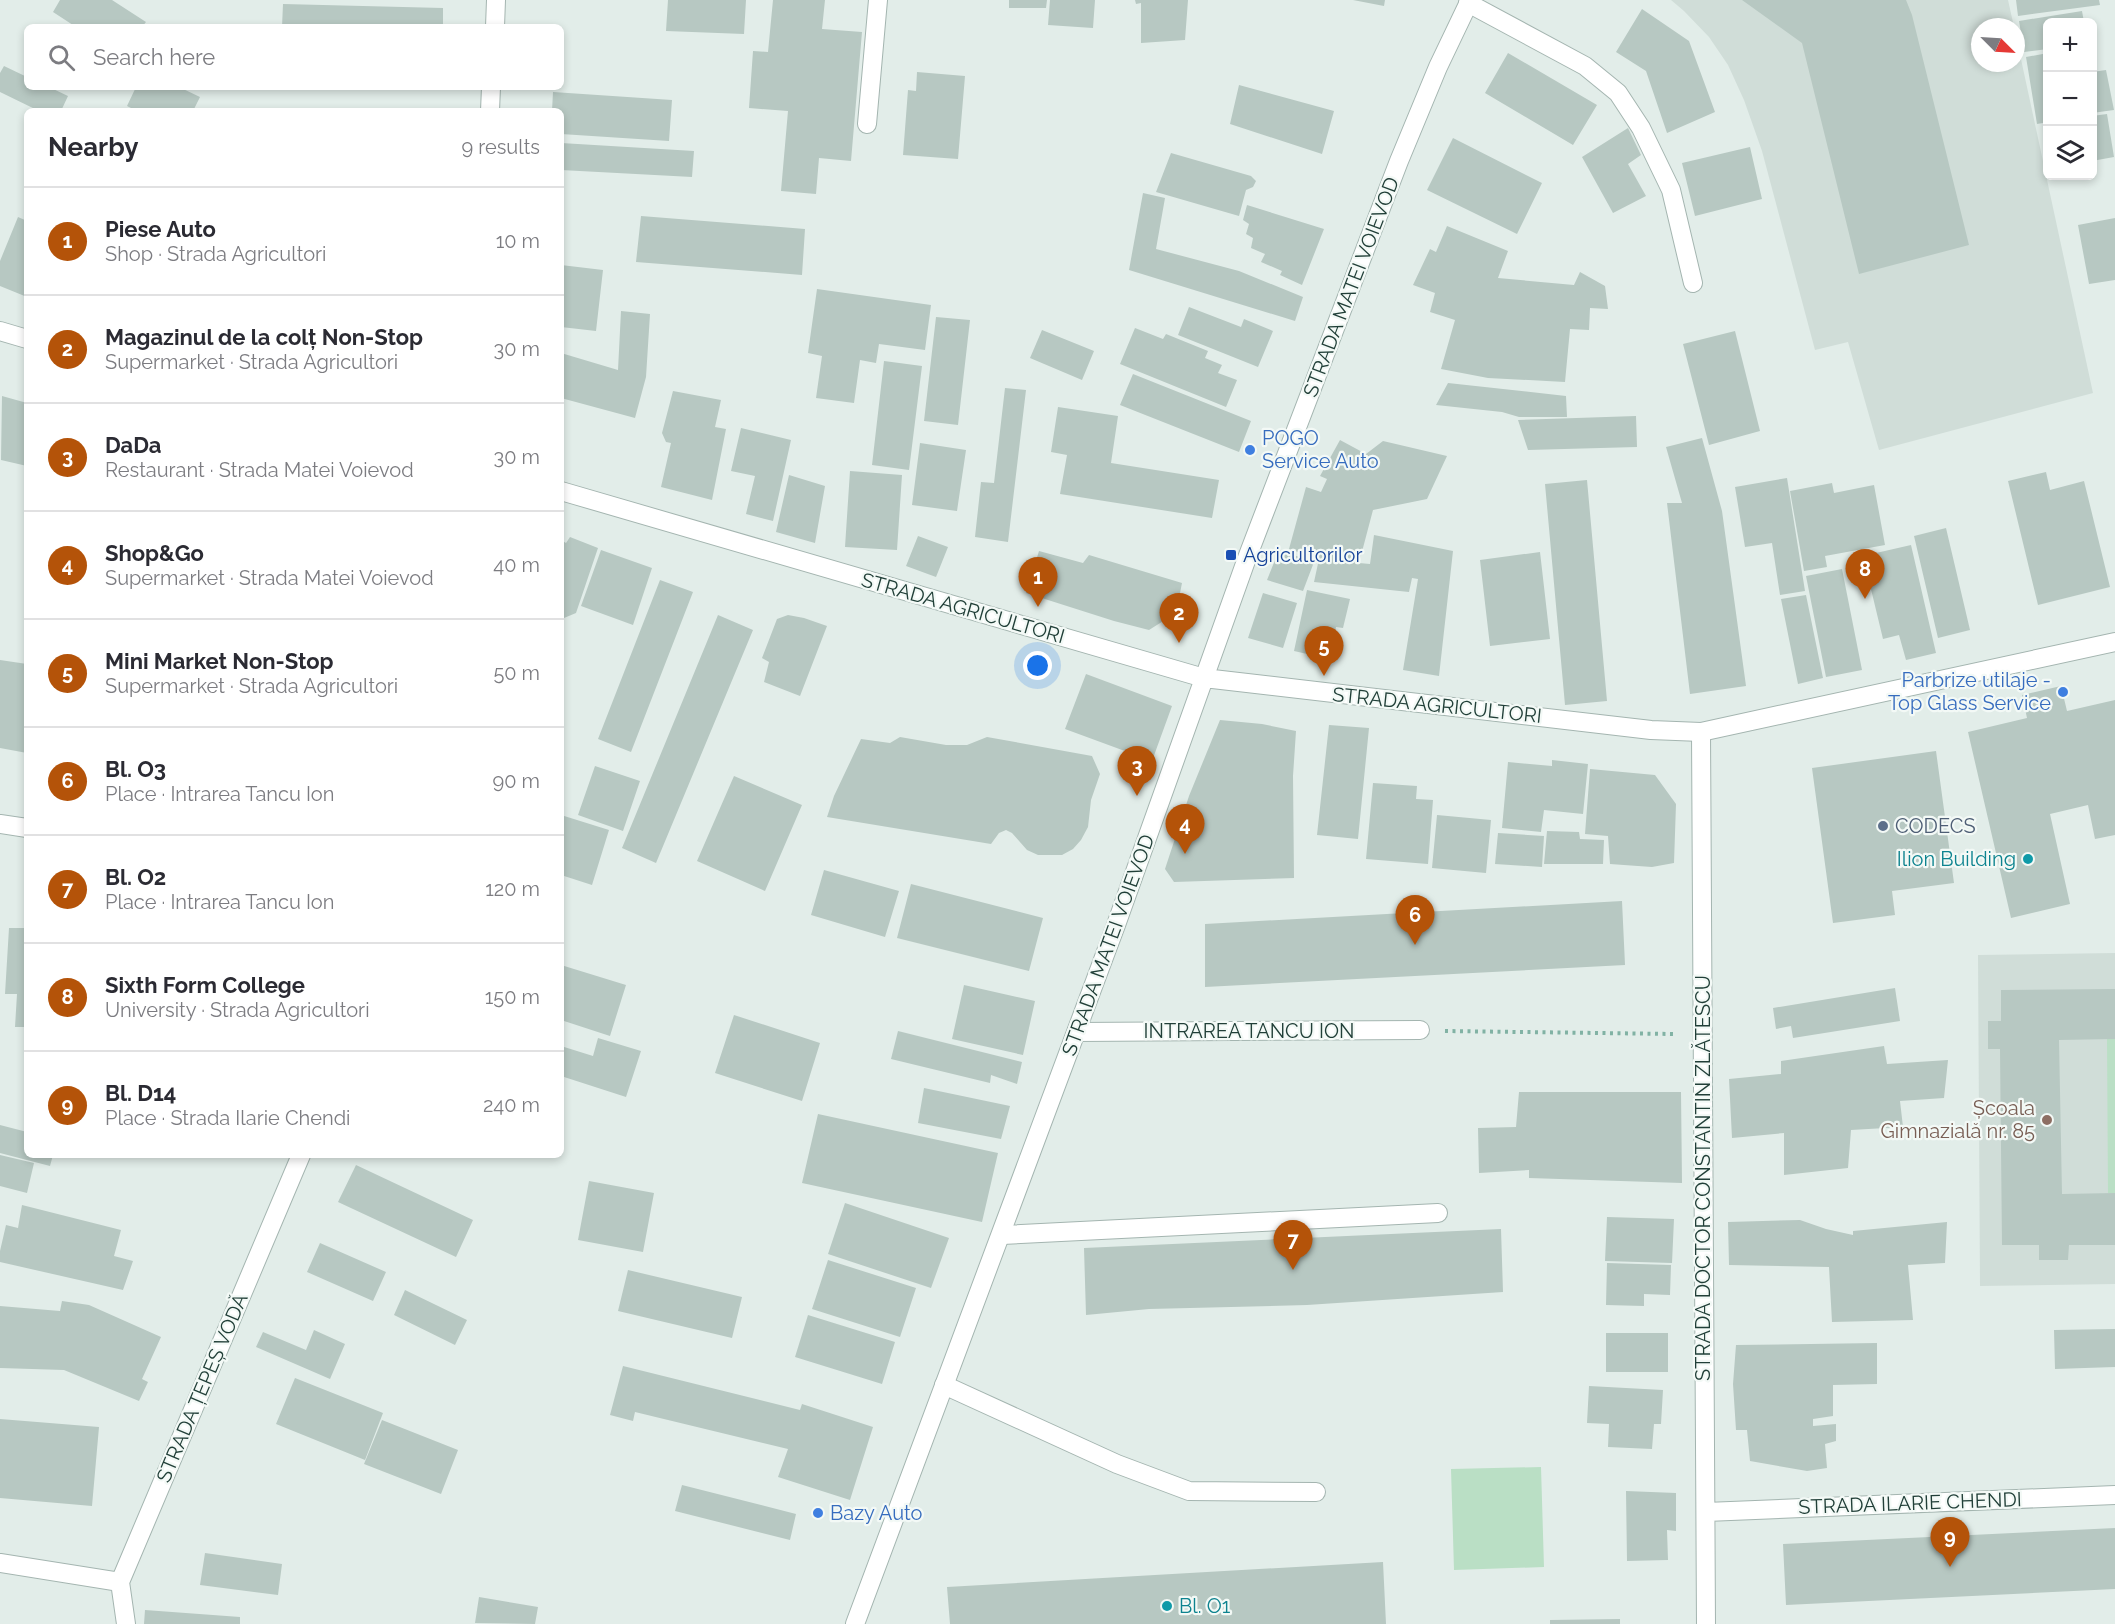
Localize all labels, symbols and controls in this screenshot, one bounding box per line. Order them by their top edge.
north arrow [1971,18,2025,72]
map controls [2043,18,2097,180]
button: + [2043,18,2097,72]
search box [24,24,564,90]
icon: search [45,41,78,74]
text: Search here [93,44,215,70]
button: − [2043,72,2097,126]
button: layers [2043,126,2097,180]
text: Nearby [48,132,138,162]
text: 9 results [461,135,540,159]
street label: STRADA MATEI VOIEVOD [1298,174,1404,400]
text: Piese Auto [105,216,216,242]
text: 1 [63,229,72,253]
text: 10 m [496,229,540,253]
text: Shop · Strada Agricultori [105,242,326,266]
text: Magazinul de la colț Non-Stop [105,324,423,350]
text: 2 [62,337,73,361]
text: 30 m [494,337,540,361]
text: Supermarket · Strada Agricultori [105,350,398,374]
place label: POGO Service Auto [1262,426,1379,473]
text: DaDa [105,432,161,458]
marker: POGO Service Auto [1243,443,1257,457]
text: 3 [62,445,73,469]
text: 30 m [494,445,540,469]
text: Restaurant · Strada Matei Voievod [105,458,414,482]
text: Shop&Go [105,540,204,566]
place label: Agricultorilor [1243,543,1362,567]
marker: Agricultorilor [1224,548,1238,562]
pin: 8 [1846,550,1884,599]
text: 4 [62,553,73,577]
text: 40 m [493,553,540,577]
pin: 1 [1018,558,1058,607]
text: Supermarket · Strada Matei Voievod [105,566,434,590]
street label: STRADA AGRICULTORI [859,567,1067,649]
pin: 2 [1160,594,1198,643]
pin: 5 [1304,626,1344,676]
text: Mini Market Non-Stop [105,648,334,674]
your location [1023,651,1052,680]
text: 5 [62,661,73,685]
text: 50 m [493,661,540,685]
place label: Parbrize utilaje - Top Glass Service [1888,668,2051,715]
text: Supermarket · Strada Agricultori [105,674,398,698]
street label: STRADA AGRICULTORI [1331,682,1543,728]
marker: Parbrize utilaje - Top Glass Service [2056,685,2070,699]
pin: 3 [1118,746,1156,796]
text: Bl. O3 [105,756,166,782]
text: 6 [61,769,74,793]
text: 90 m [493,769,540,793]
text: Place · Intrarea Tancu Ion [105,782,334,806]
pin: 4 [1166,804,1204,854]
place label: CODECS [1895,814,1976,838]
marker: CODECS [1876,819,1890,833]
street label: STRADA MATEI VOIEVOD [1057,831,1159,1059]
place label: Ilion Building [1897,847,2016,871]
marker: Ilion Building [2021,852,2035,866]
text: Bl. O2 [105,864,166,890]
text: 7 [62,877,73,901]
text: 120 m [485,877,540,901]
text: Place · Intrarea Tancu Ion [105,890,334,914]
pin: 6 [1396,896,1434,945]
text: Sixth Form College [105,972,305,998]
street label: STRADA DOCTOR CONSTANTIN ZLĂTESCU [1691,975,1715,1381]
text: 8 [61,985,74,1009]
text: 150 m [485,985,540,1009]
text: University · Strada Agricultori [105,998,370,1022]
street label: INTRAREA TANCU ION [1144,1019,1354,1043]
text: Bl. D14 [105,1080,176,1106]
text: 9 [62,1093,73,1117]
text: 240 m [483,1093,540,1117]
place label: Școala Gimnazială nr. 85 [1880,1096,2035,1143]
text: Place · Strada Ilarie Chendi [105,1106,350,1130]
marker: Școala Gimnazială nr. 85 [2040,1113,2054,1127]
pin: 7 [1274,1220,1312,1270]
street label: STRADA ȚEPEȘ VODĂ [151,1289,253,1486]
street label: STRADA ILARIE CHENDI [1798,1487,2022,1519]
place label: Bazy Auto [830,1501,923,1525]
marker: Bazy Auto [811,1506,825,1520]
pin: 9 [1930,1518,1970,1567]
place label: Bl. O1 [1179,1594,1231,1618]
marker: Bl. O1 [1160,1599,1174,1613]

